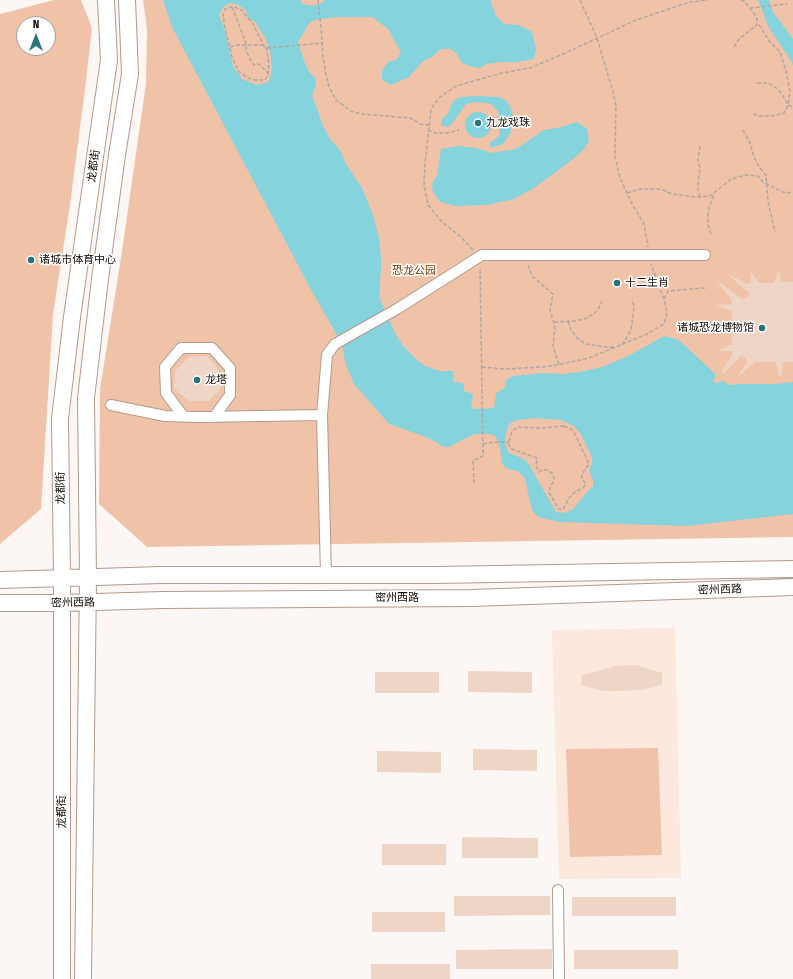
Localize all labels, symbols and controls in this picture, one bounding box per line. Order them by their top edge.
north arrow [16,16,56,56]
text: N [33,18,39,31]
place label: 九龙戏珠 [486,116,530,130]
marker: 九龙戏珠 [473,118,483,128]
street label: 龙都街 [85,149,103,183]
place label: 诸城市体育中心 [39,253,116,267]
marker: 诸城市体育中心 [26,255,36,265]
park label: 恐龙公园 [392,264,436,278]
place label: 十二生肖 [625,276,669,290]
marker: 十二生肖 [612,278,622,288]
place label: 诸城恐龙博物馆 [677,321,754,335]
marker: 诸城恐龙博物馆 [757,323,767,333]
place label: 龙塔 [205,373,227,387]
marker: 龙塔 [192,375,202,385]
street label: 龙都街 [54,471,68,505]
street label: 密州西路 [698,583,742,597]
street label: 密州西路 [375,591,419,605]
street label: 密州西路 [51,596,95,610]
street label: 龙都街 [55,796,69,828]

